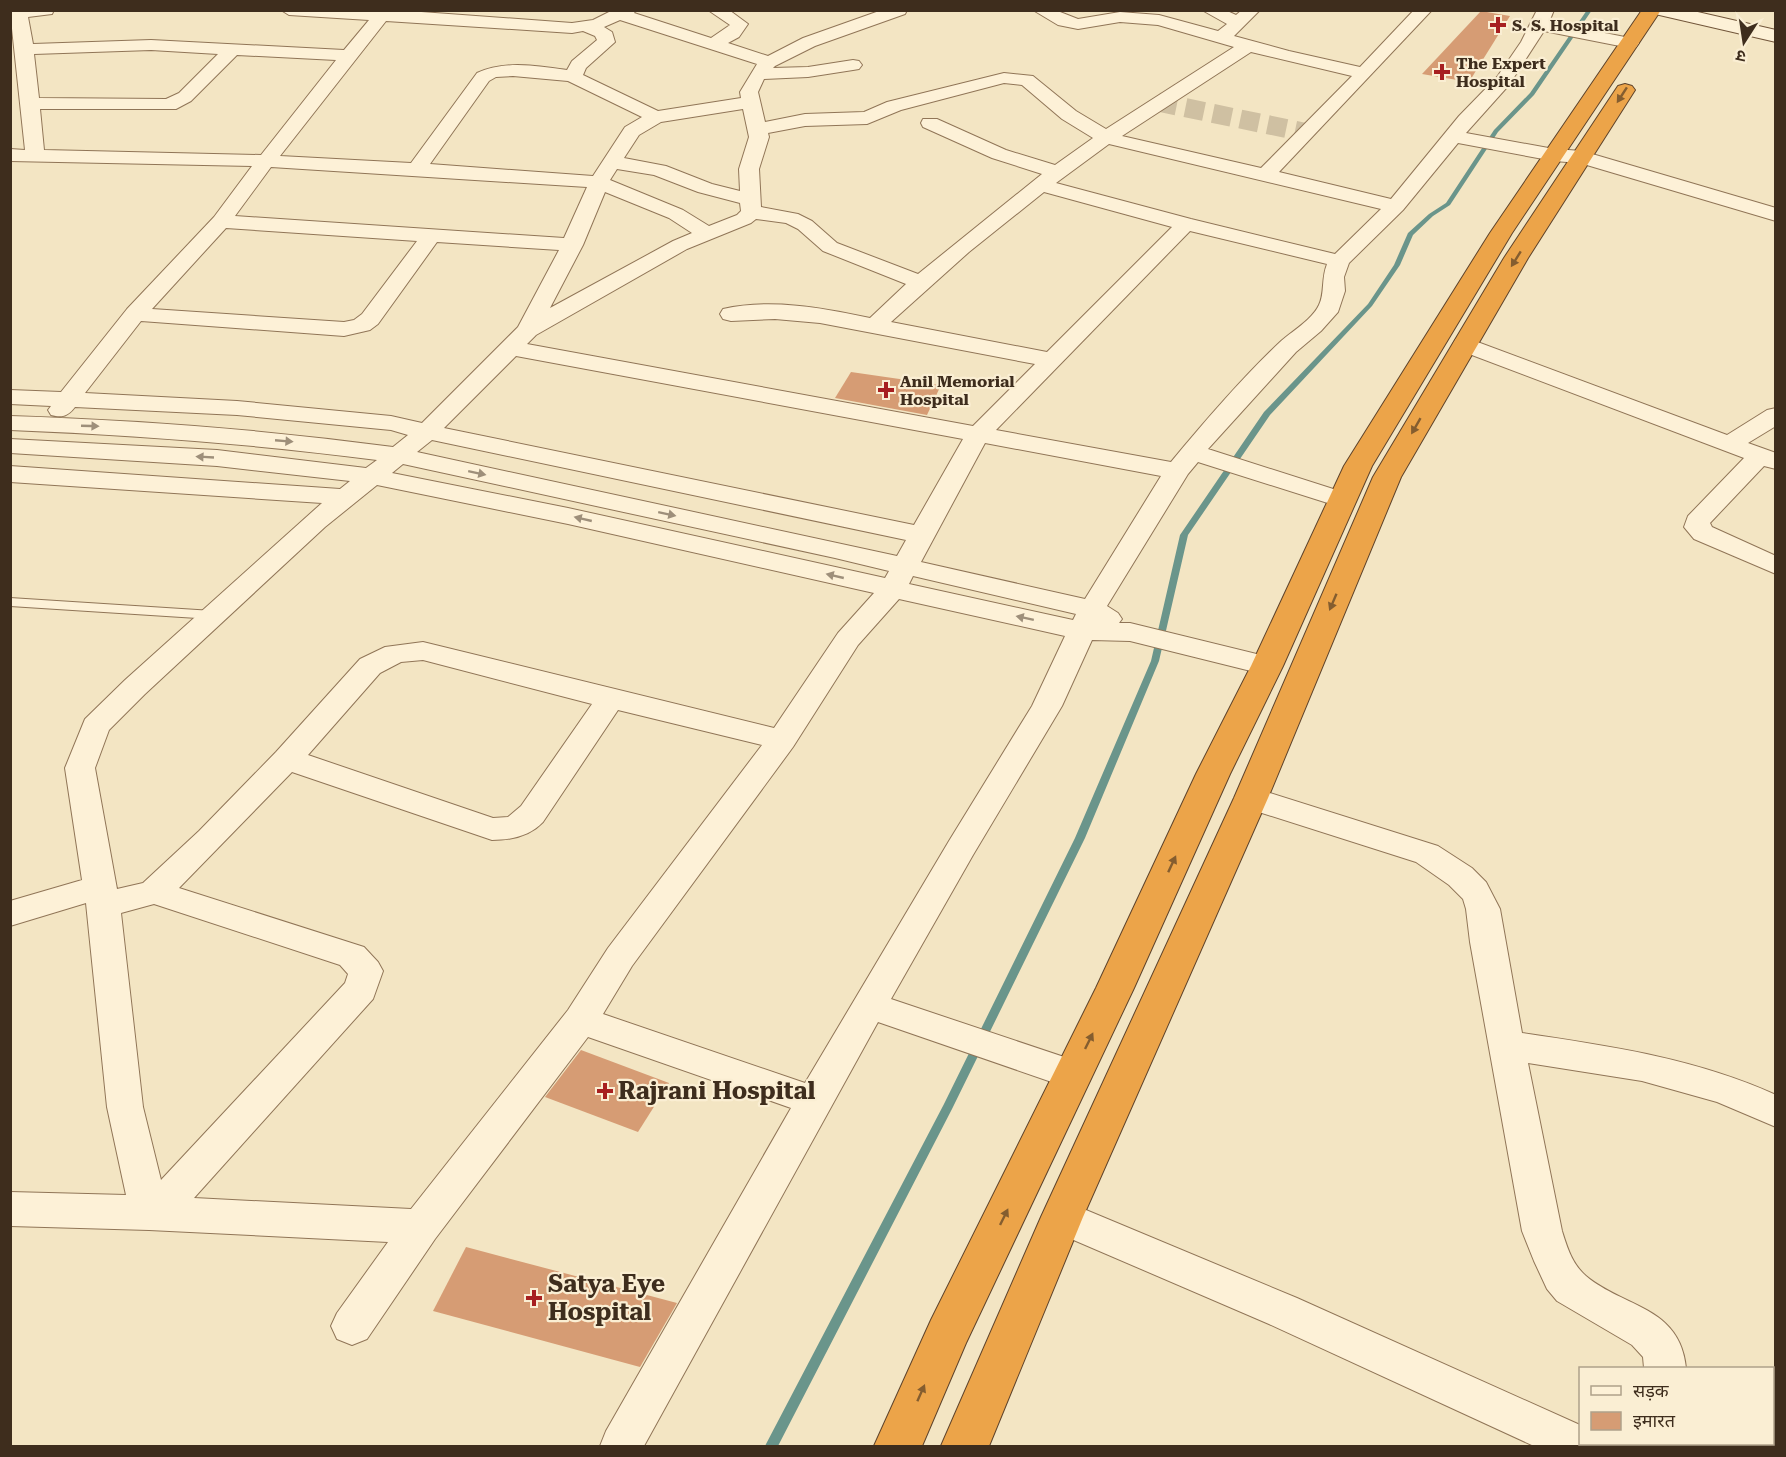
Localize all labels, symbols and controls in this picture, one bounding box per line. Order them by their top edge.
north arrow [1714,12,1774,72]
marker: S. S. Hospital [1489,16,1507,34]
place label: S. S. Hospital [1512,16,1619,35]
text: उ [1734,46,1748,66]
place label: The Expert Hospital [1456,54,1546,91]
marker: The Expert Hospital [1433,63,1451,81]
one-way arrow [1617,87,1628,103]
one-way arrow [1511,251,1522,267]
place label: Anil Memorial Hospital [900,372,1015,409]
marker: Anil Memorial Hospital [877,381,895,399]
one-way arrow [1412,418,1422,435]
one-way arrow [80,421,99,431]
one-way arrow [275,436,294,445]
one-way arrow [195,452,214,461]
one-way arrow [467,469,486,478]
one-way arrow [658,510,677,519]
one-way arrow [573,514,592,523]
one-way arrow [825,571,844,580]
one-way arrow [1328,594,1338,612]
one-way arrow [1016,613,1034,623]
one-way arrow [1167,856,1176,873]
one-way arrow [1084,1032,1093,1049]
place label: Rajrani Hospital [618,1077,816,1105]
marker: Rajrani Hospital [596,1082,614,1100]
one-way arrow [1000,1208,1009,1225]
place label: Satya Eye Hospital [548,1270,665,1326]
marker: Satya Eye Hospital [525,1289,543,1307]
legend [1579,1367,1774,1445]
text: सड़क [1633,1380,1670,1401]
one-way arrow [917,1385,926,1402]
text: इमारत [1633,1410,1676,1431]

